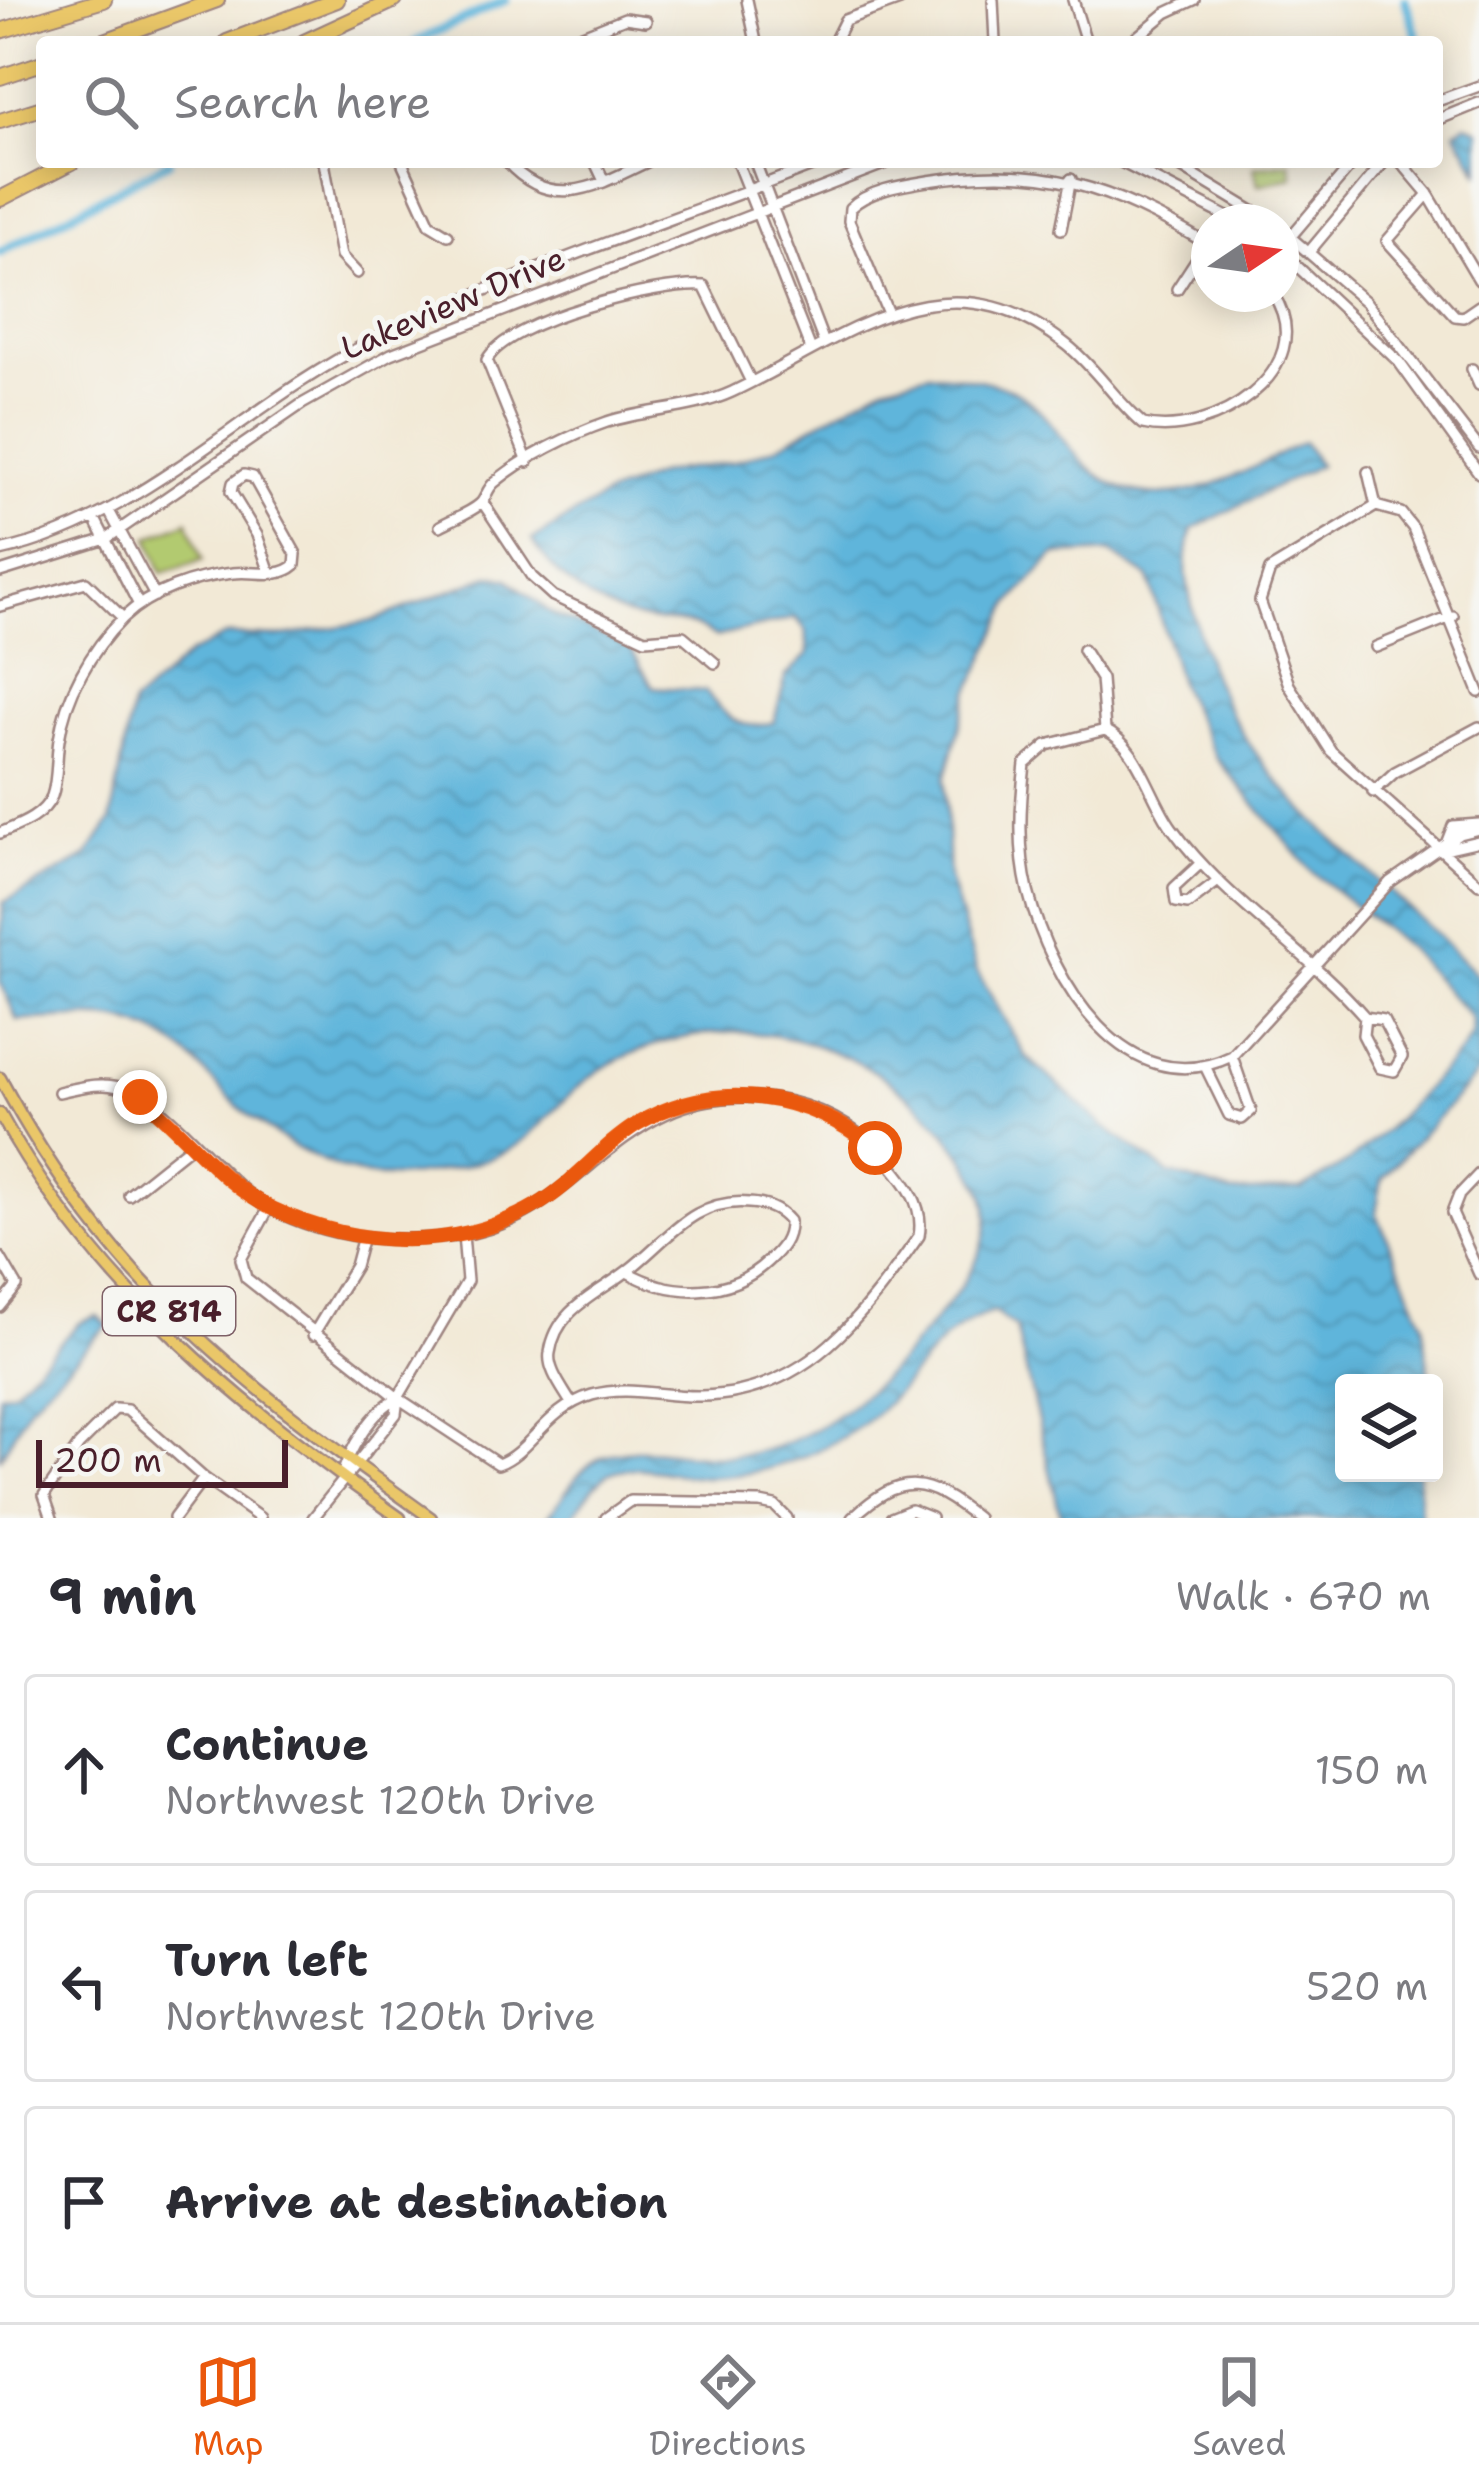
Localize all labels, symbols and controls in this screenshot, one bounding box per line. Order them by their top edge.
search box [36,36,1443,168]
icon: search [78,69,144,135]
text: Search here [174,72,431,132]
north arrow [1191,204,1299,312]
street label: Lakeview Drive [334,236,572,370]
route end [113,1070,167,1124]
route start [848,1121,902,1175]
road number: CR 814 [103,1287,235,1335]
map controls [1335,1374,1443,1482]
button: layers [1335,1374,1443,1482]
scale bar [36,1434,288,1487]
text: 200 m [54,1438,162,1483]
text: 9 min [48,1562,197,1630]
text: Walk · 670 m [1176,1570,1431,1622]
text: Continue [165,1714,369,1774]
icon: ahead [51,1737,117,1803]
text: 150 m [1315,1744,1428,1796]
text: Northwest 120th Drive [165,1774,596,1826]
text: Turn left [165,1930,368,1990]
icon: left [51,1953,117,2019]
text: 520 m [1306,1960,1428,2012]
text: Northwest 120th Drive [165,1990,596,2042]
icon: arrive [51,2169,117,2235]
text: Arrive at destination [165,2172,668,2232]
tab: Map [193,2349,264,2466]
tab: Directions [649,2349,807,2466]
tab: Saved [1192,2349,1286,2466]

